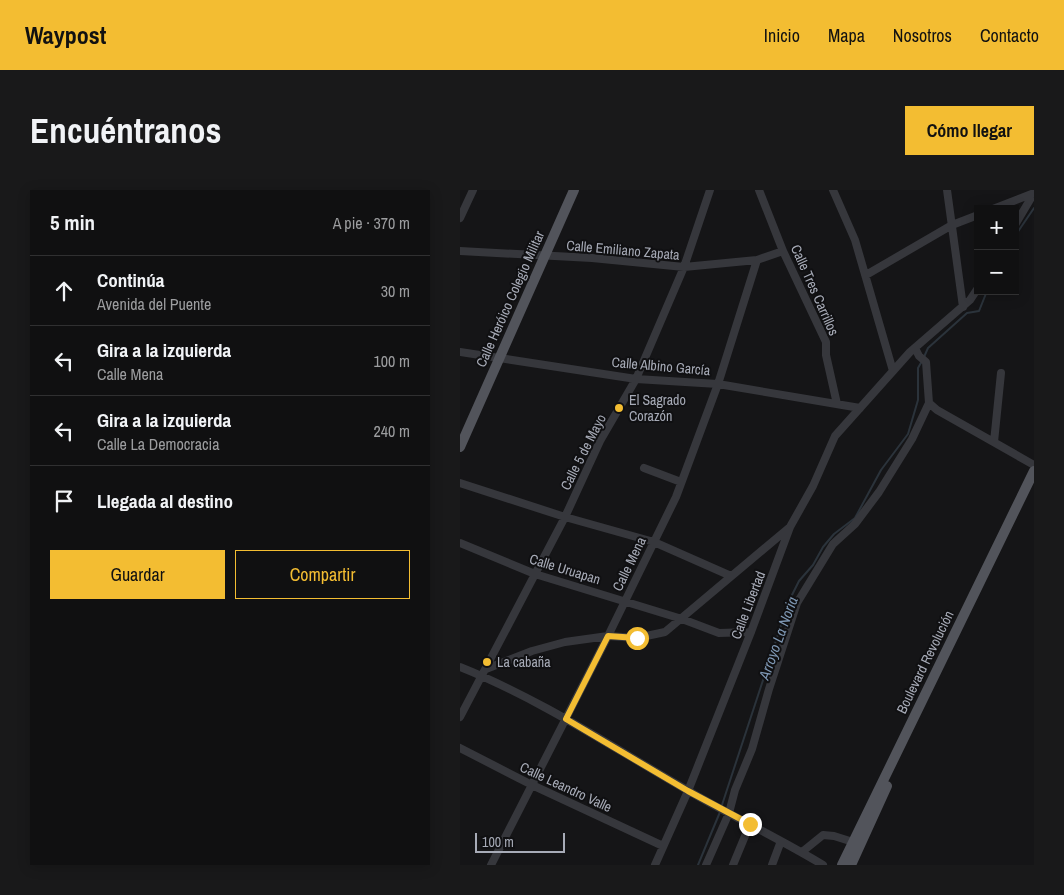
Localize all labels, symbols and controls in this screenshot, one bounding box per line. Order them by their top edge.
text: Waypost [25,19,106,51]
text: Inicio [764,23,800,48]
text: Mapa [828,23,865,48]
text: Nosotros [893,23,952,48]
text: Contacto [980,23,1039,48]
button: Cómo llegar [905,106,1034,155]
text: Encuéntranos [30,107,221,154]
map controls [974,205,1019,295]
button: + [974,205,1019,250]
text: 5 min [50,208,95,237]
text: A pie · 370 m [333,212,410,234]
street label: Calle Heróico Colegio Militar [472,228,548,370]
street label: Calle Emiliano Zapata [566,236,681,264]
street label: Calle Tres Carrillos [787,242,843,338]
button: − [974,250,1019,295]
text: Continúa [97,267,165,293]
icon: ahead [50,277,78,305]
text: 30 m [381,280,410,302]
text: Avenida del Puente [97,293,211,315]
text: Gira a la izquierda [97,337,231,363]
icon: left [50,347,78,375]
text: 100 m [374,350,410,372]
street label: Calle Albino García [611,353,712,379]
text: Calle Mena [97,363,163,385]
place label: El Sagrado Corazón [629,391,686,425]
marker: El Sagrado Corazón [613,402,625,414]
text: Gira a la izquierda [97,407,231,433]
street label: Calle 5 de Mayo [556,411,610,493]
icon: left [50,417,78,445]
text: 240 m [374,420,410,442]
text: Calle La Democracia [97,433,220,455]
icon: arrive [50,487,78,515]
text: Llegada al destino [97,488,233,514]
street label: Calle Mena [608,533,650,594]
button: Guardar [50,550,225,599]
button: Compartir [235,550,410,599]
street label: Calle Uruapan [527,550,603,588]
street label: Calle Libertad [727,568,769,642]
water label: Arroyo La Noria [753,593,803,683]
street label: Boulevard Revolución [892,608,958,716]
route start [626,627,649,650]
place label: La cabaña [497,653,551,671]
marker: La cabaña [481,656,493,668]
street label: Calle Leandro Valle [517,758,615,816]
route end [739,813,762,836]
scale bar [475,830,565,853]
text: 100 m [482,833,514,851]

